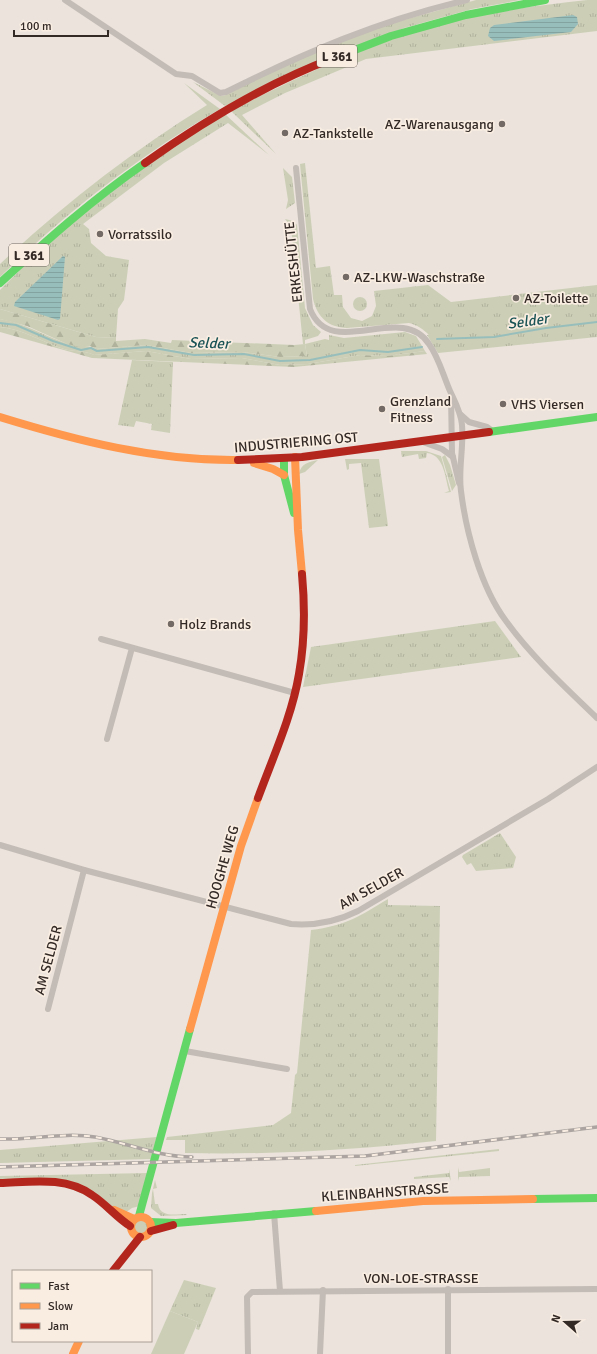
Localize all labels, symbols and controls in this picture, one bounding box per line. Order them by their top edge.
scale bar [14,12,108,38]
text: 100 m [20,19,52,34]
road number: L 361 [317,45,357,67]
place label: AZ-Warenausgang [385,116,494,133]
marker: AZ-Warenausgang [497,119,507,129]
place label: AZ-Tankstelle [293,125,374,142]
marker: AZ-Tankstelle [280,128,290,138]
street label: ERKESHÜTTE [281,221,306,303]
place label: Vorratssilo [108,226,172,243]
marker: Vorratssilo [95,229,105,239]
road number: L 361 [9,244,49,266]
place label: AZ-LKW-Waschstraße [354,269,485,286]
marker: AZ-LKW-Waschstraße [341,272,351,282]
place label: AZ-Toilette [524,290,589,307]
marker: AZ-Toilette [511,293,521,303]
water label: Selder [506,309,552,333]
water label: Selder [188,333,232,353]
place label: Grenzland Fitness [390,393,451,426]
place label: VHS Viersen [511,396,584,413]
marker: VHS Viersen [498,399,508,409]
marker: Grenzland Fitness [377,404,387,414]
street label: INDUSTRIERING OST [233,429,359,456]
place label: Holz Brands [179,616,251,633]
marker: Holz Brands [166,619,176,629]
street label: HOOGHE WEG [202,823,243,911]
street label: AM SELDER [336,864,407,913]
street label: AM SELDER [31,924,66,997]
street label: KLEINBAHNSTRASSE [321,1180,449,1205]
legend [12,1270,152,1342]
street label: VON-LOE-STRASSE [363,1270,479,1287]
text: Fast [48,1279,69,1294]
text: Slow [48,1299,73,1314]
north arrow [545,1302,585,1342]
text: N [549,1313,563,1325]
text: Jam [48,1319,69,1334]

